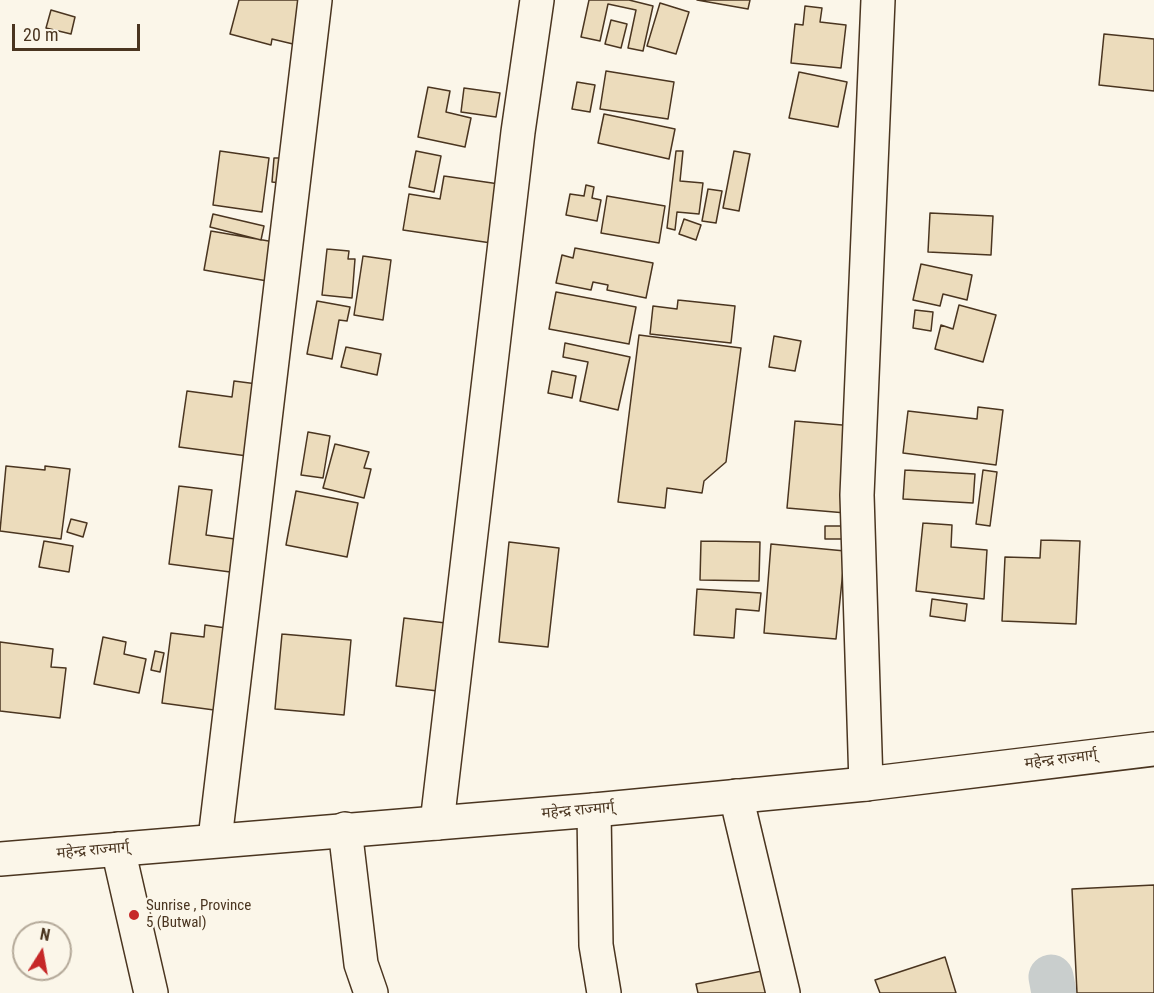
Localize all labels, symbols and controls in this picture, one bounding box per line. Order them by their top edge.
scale bar [15,12,142,50]
text: 20 m [23,24,58,45]
street label: महेन्द्र राज्मार्ग् [1024,747,1098,773]
street label: महेन्द्र राज्मार्ग् [541,799,615,823]
street label: महेन्द्र राज्मार्ग् [56,839,130,863]
place label: Sunrise , Province 5 (Butwal) [146,897,251,932]
marker: Sunrise , Province 5 (Butwal) [127,908,141,922]
north arrow [12,921,72,981]
text: N [39,925,52,945]

